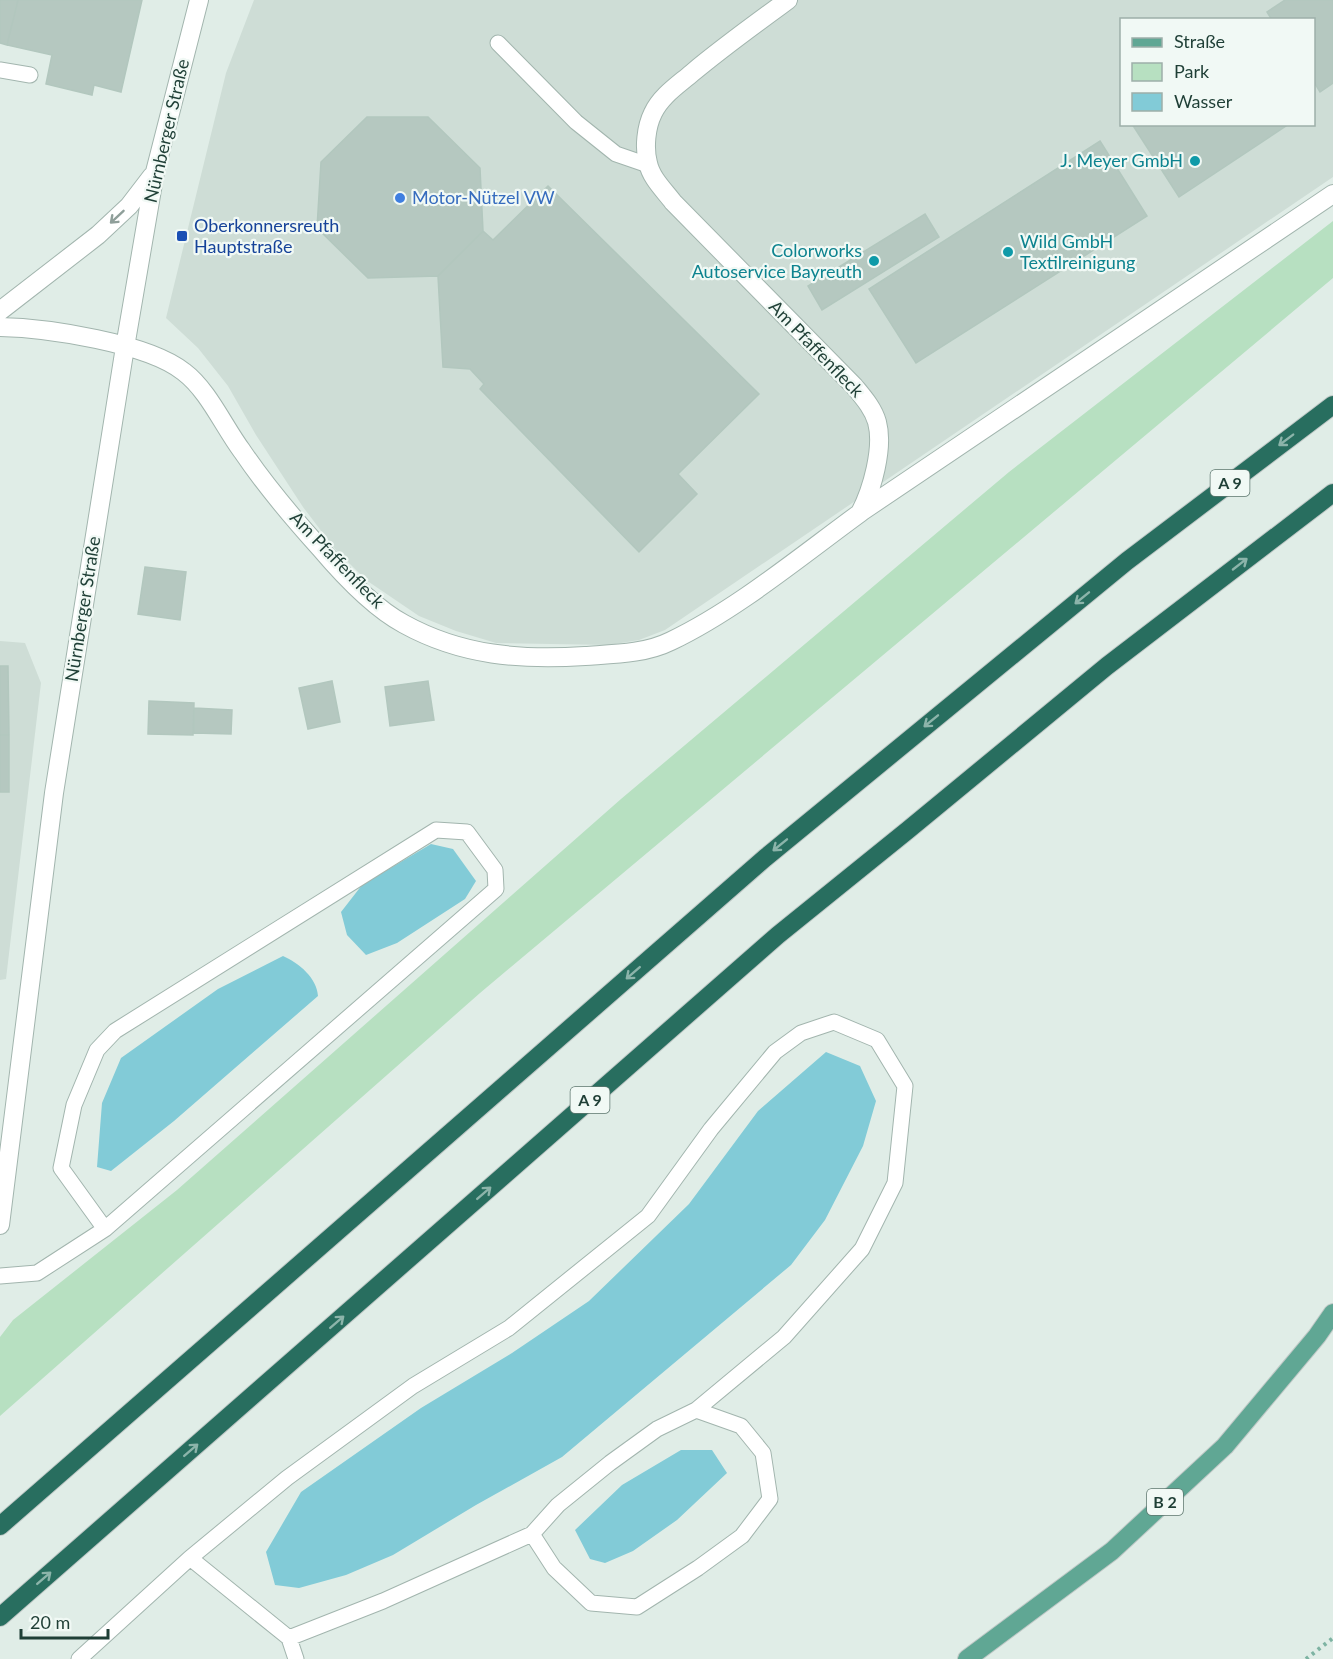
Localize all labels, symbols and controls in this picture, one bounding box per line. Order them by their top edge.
legend [1120,18,1315,126]
text: Straße [1174,30,1225,52]
street label: Nürnberger Straße [139,57,193,205]
text: Park [1174,60,1210,82]
text: Wasser [1174,90,1233,112]
place label: J. Meyer GmbH [1060,149,1183,171]
marker: J. Meyer GmbH [1188,154,1202,168]
place label: Motor-Nützel VW [412,186,555,208]
marker: Motor-Nützel VW [393,191,407,205]
one-way arrow [110,210,125,224]
place label: Oberkonnersreuth Hauptstraße [194,214,339,257]
marker: Oberkonnersreuth Hauptstraße [175,229,189,243]
place label: Wild GmbH Textilreinigung [1020,230,1135,273]
place label: Colorworks Autoservice Bayreuth [692,239,862,282]
marker: Wild GmbH Textilreinigung [1001,245,1015,259]
marker: Colorworks Autoservice Bayreuth [867,254,881,268]
street label: Am Pfaffenfleck [765,295,869,402]
one-way arrow [1279,434,1295,446]
road number: A 9 [1210,470,1250,496]
street label: Am Pfaffenfleck [286,506,390,613]
street label: Nürnberger Straße [60,535,104,683]
one-way arrow [1232,558,1248,571]
one-way arrow [1074,591,1090,604]
one-way arrow [923,715,939,728]
one-way arrow [773,838,788,852]
one-way arrow [626,966,641,980]
road number: A 9 [570,1087,610,1113]
one-way arrow [476,1186,491,1200]
one-way arrow [330,1315,345,1329]
one-way arrow [183,1443,198,1457]
road number: B 2 [1147,1489,1183,1515]
one-way arrow [36,1572,52,1585]
scale bar [21,1602,108,1640]
text: 20 m [30,1611,70,1633]

